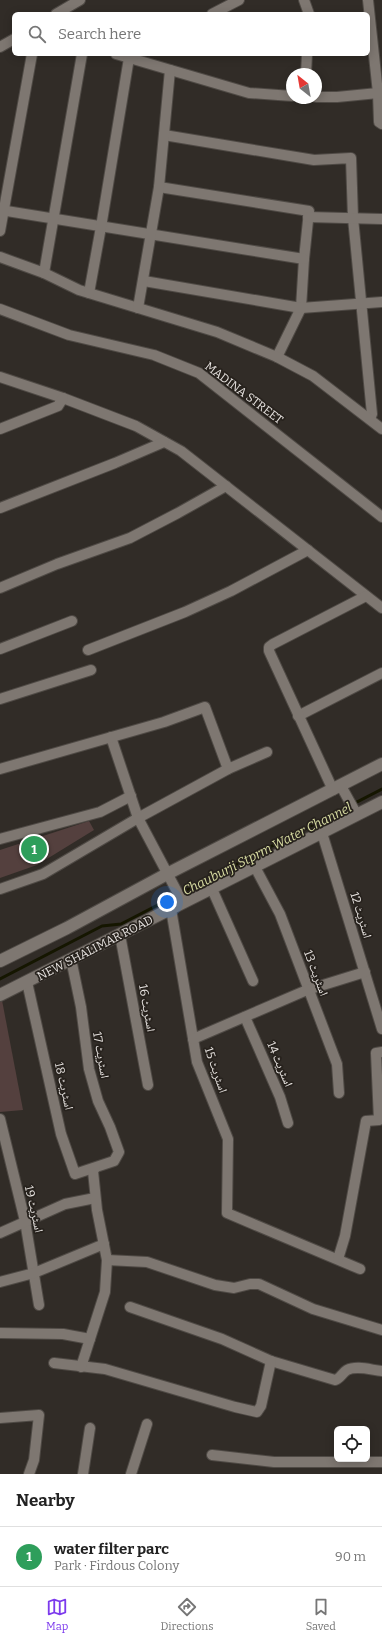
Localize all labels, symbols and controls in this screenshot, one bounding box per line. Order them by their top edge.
search box [12,12,370,56]
icon: search [26,23,48,45]
text: Search here [58,25,141,43]
north arrow [286,68,322,104]
street label: MADINA STREET [202,359,286,427]
water label: Chauburji Stprm Water Channel [180,799,354,898]
pin: 1 [21,834,47,864]
street label: اسٹریٹ 12 [347,890,375,940]
your location [157,892,177,912]
street label: NEW SHALIMAR ROAD [35,913,155,983]
street label: اسٹریٹ 13 [301,948,331,998]
street label: اسٹریٹ 16 [136,983,158,1033]
street label: اسٹریٹ 17 [90,1031,112,1080]
street label: اسٹریٹ 14 [264,1039,296,1089]
street label: اسٹریٹ 15 [201,1045,230,1095]
street label: اسٹریٹ 18 [52,1061,76,1111]
street label: اسٹریٹ 19 [22,1184,46,1234]
map controls [334,1426,370,1462]
button: locate [334,1426,370,1462]
text: Nearby [16,1490,75,1511]
text: water filter parc [54,1540,169,1558]
text: 1 [26,1549,32,1564]
text: 90 m [335,1549,366,1564]
text: Park · Firdous Colony [54,1558,179,1573]
tab: Map [46,1596,68,1633]
tab: Directions [161,1596,213,1633]
tab: Saved [306,1596,336,1633]

